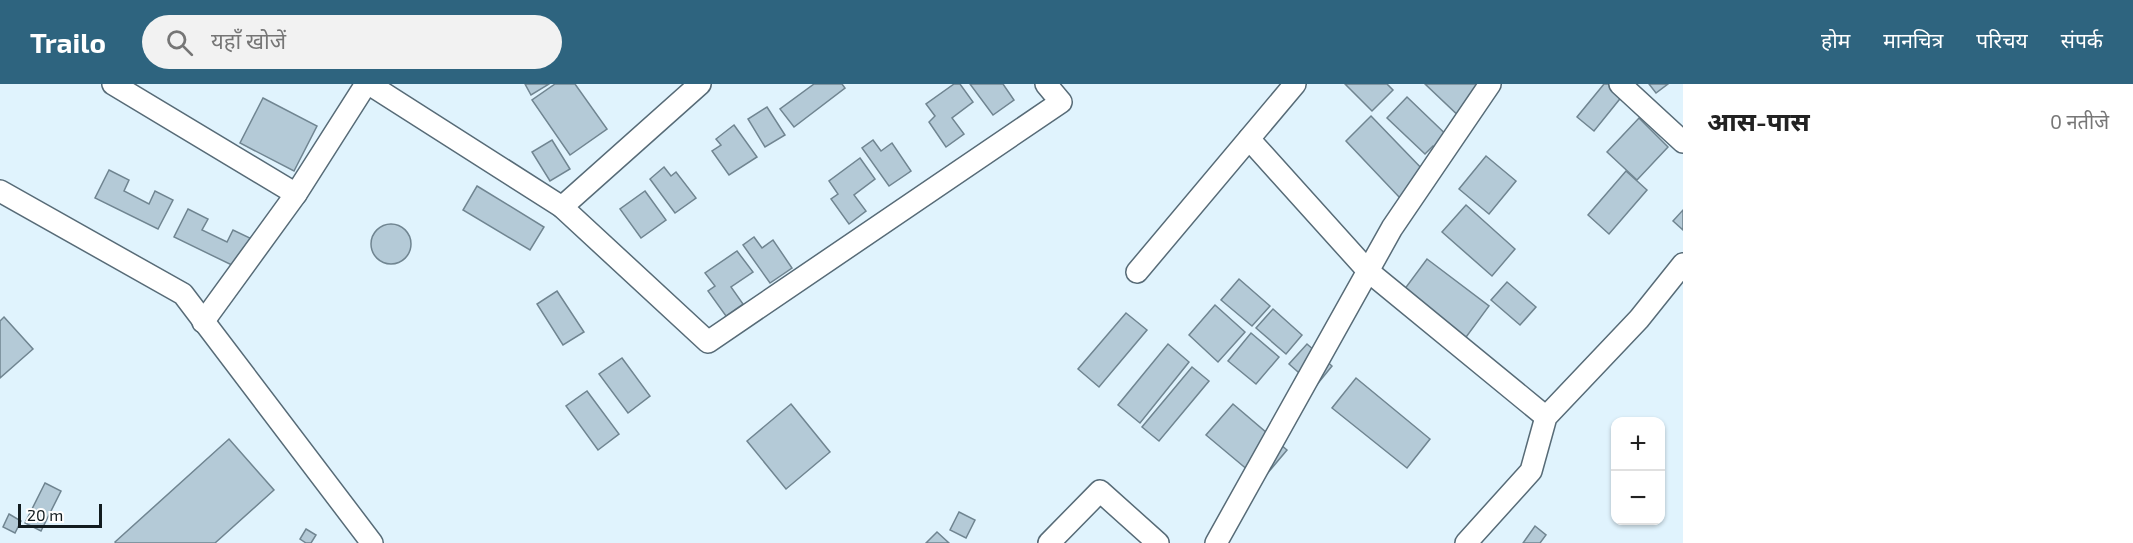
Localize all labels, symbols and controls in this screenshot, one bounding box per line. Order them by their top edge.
search box [142,15,562,69]
text: Trailo [30,25,106,59]
icon: search [163,26,196,59]
text: यहाँ खोजें [211,27,286,53]
text: होम [1821,27,1850,52]
text: मानचित्र [1883,27,1943,52]
text: परिचय [1976,27,2028,52]
text: संपर्क [2061,27,2103,52]
text: आस-पास [1707,105,1810,136]
text: 0 नतीजे [2050,109,2109,133]
map controls [1611,417,1665,525]
button: + [1611,417,1665,471]
button: − [1611,471,1665,525]
scale bar [18,501,102,528]
text: 20 m [27,505,63,524]

